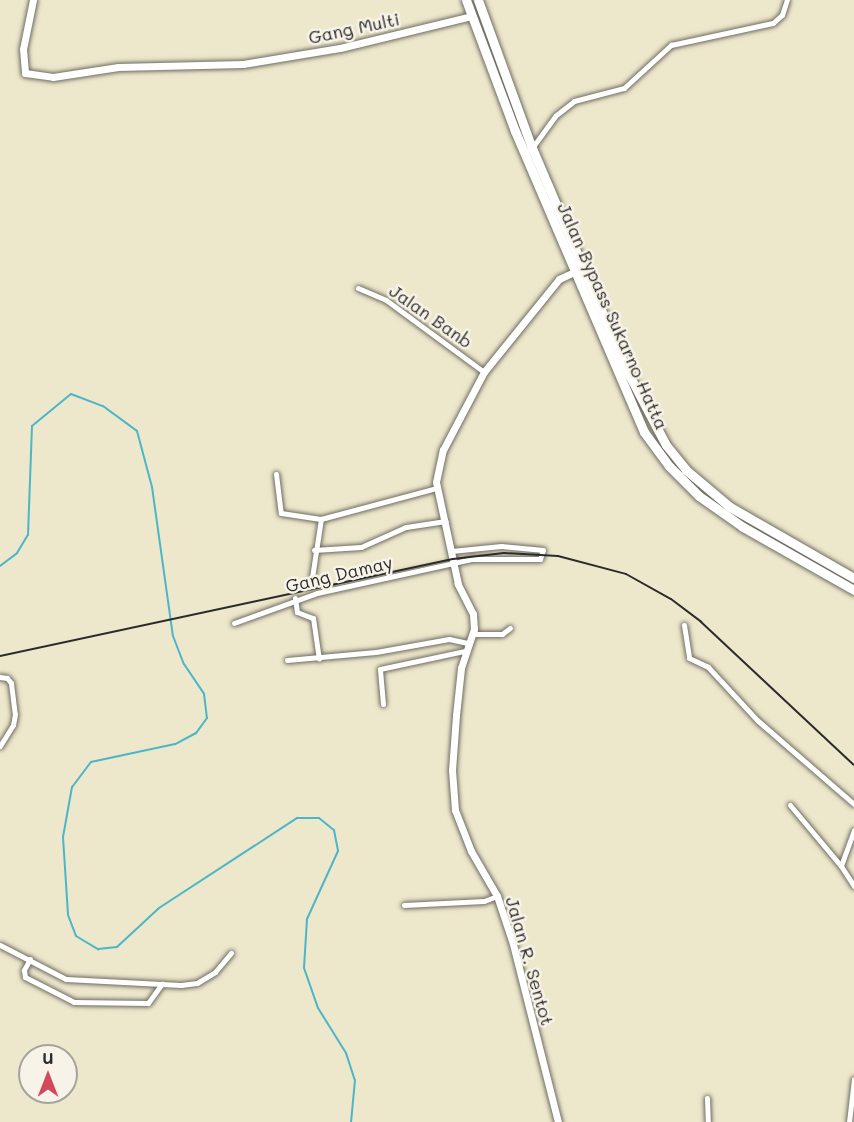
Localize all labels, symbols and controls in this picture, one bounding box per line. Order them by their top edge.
street label: Gang Multi [306,8,402,48]
street label: Jalan Bypass Sukarno Hatta [553,199,673,433]
street label: Jalan Banb [385,280,477,352]
street label: Gang Damay [283,551,395,597]
street label: Jalan R. Sentot [501,894,559,1028]
north arrow [18,1044,78,1104]
text: U [42,1047,54,1068]

